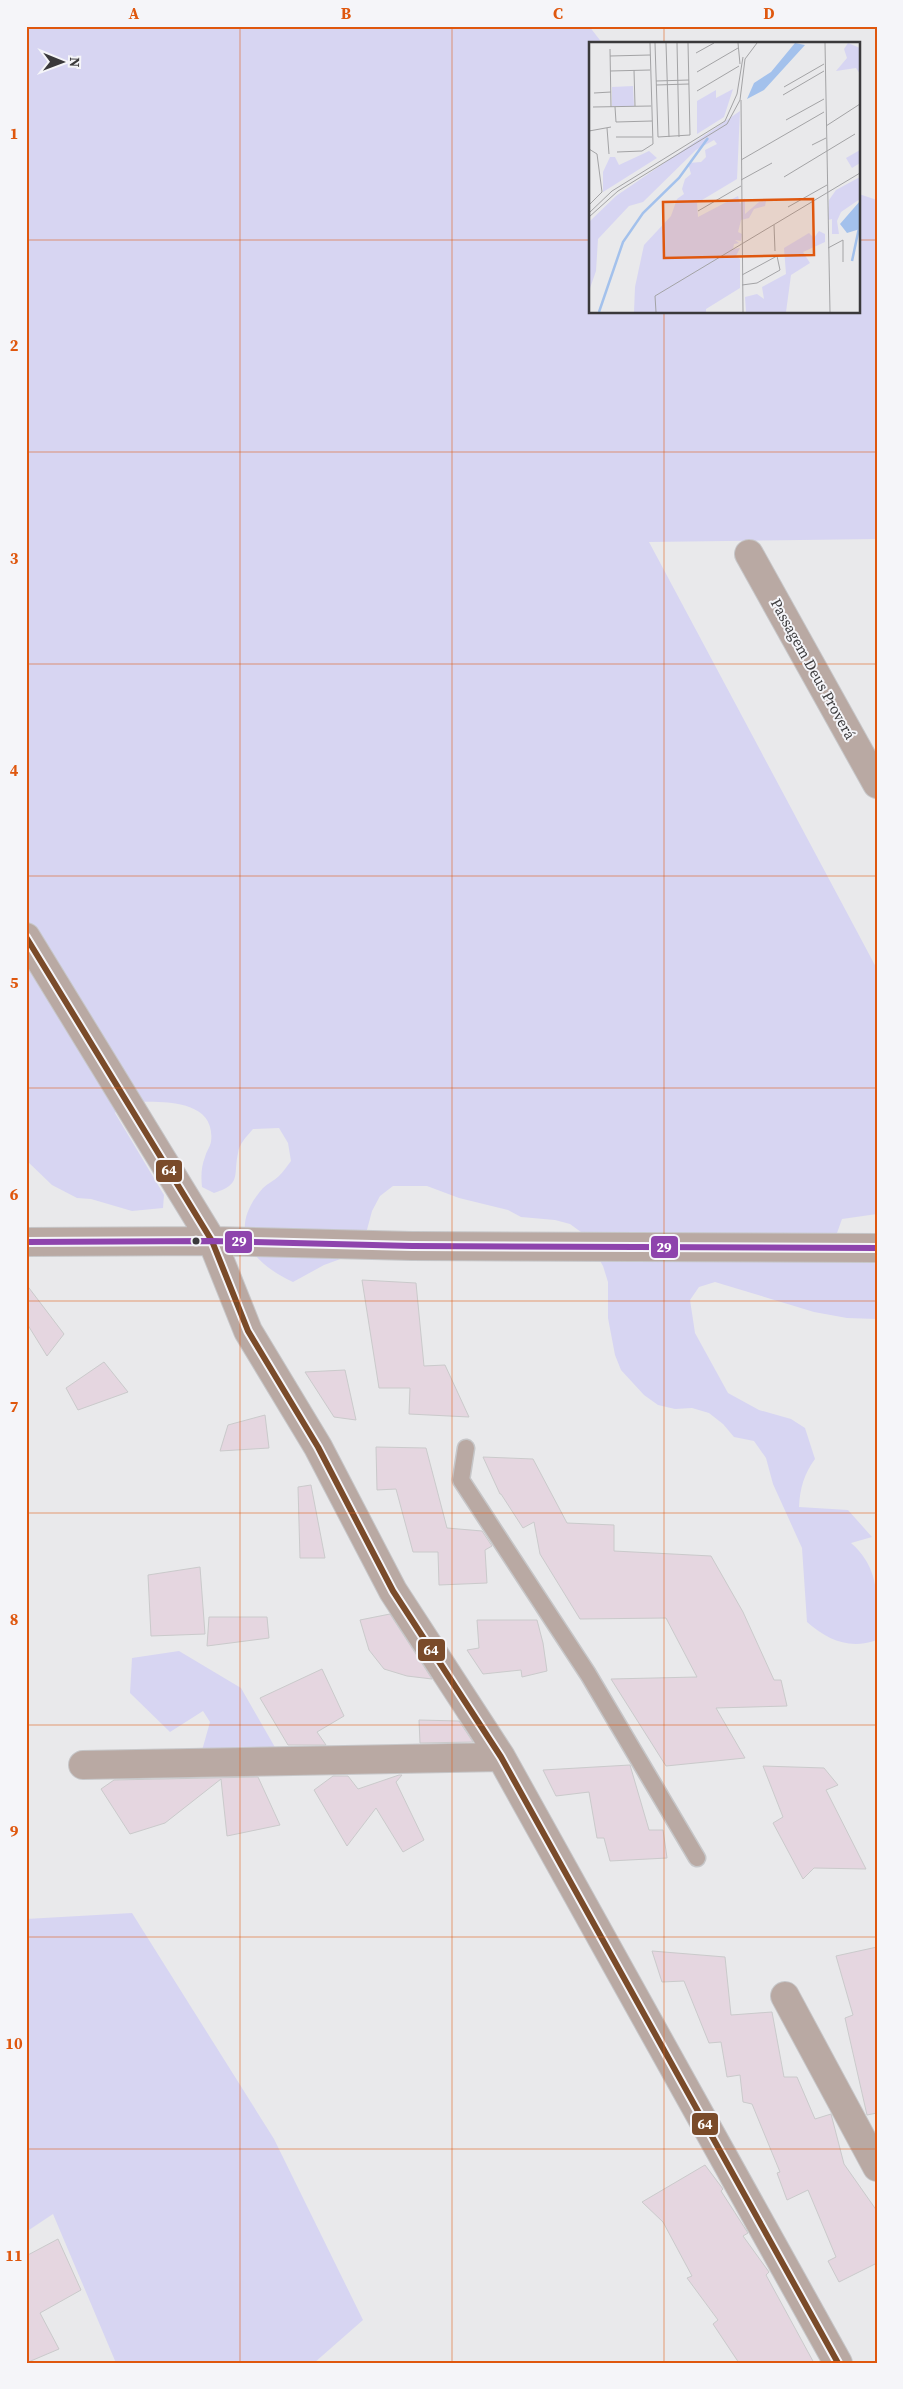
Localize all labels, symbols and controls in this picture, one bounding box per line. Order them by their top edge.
text: A [129,2,140,24]
text: B [341,2,352,24]
text: C [553,2,563,24]
text: D [763,2,775,24]
north arrow [38,38,88,88]
inset map [589,42,860,314]
text: N [65,57,85,68]
text: 1 [10,122,18,144]
text: 2 [10,334,19,356]
text: 3 [10,547,19,569]
street label: Passagem Deus Proverá [766,594,861,743]
text: 4 [10,759,19,781]
text: 5 [10,971,19,993]
line badge: 64 [155,1159,183,1183]
text: 64 [161,1160,177,1180]
text: 6 [10,1183,19,1205]
line badge: 29 [224,1230,253,1254]
text: 29 [231,1231,247,1251]
line badge: 29 [650,1235,679,1259]
unlabelled marker [191,1236,201,1246]
text: 29 [656,1237,672,1257]
text: 7 [10,1395,19,1417]
text: 8 [10,1608,18,1630]
line badge: 64 [417,1638,446,1662]
text: 64 [423,1640,439,1660]
text: 9 [10,1820,19,1842]
text: 10 [5,2032,23,2054]
line badge: 64 [691,2112,719,2136]
text: 64 [697,2114,713,2134]
text: 11 [5,2244,23,2266]

